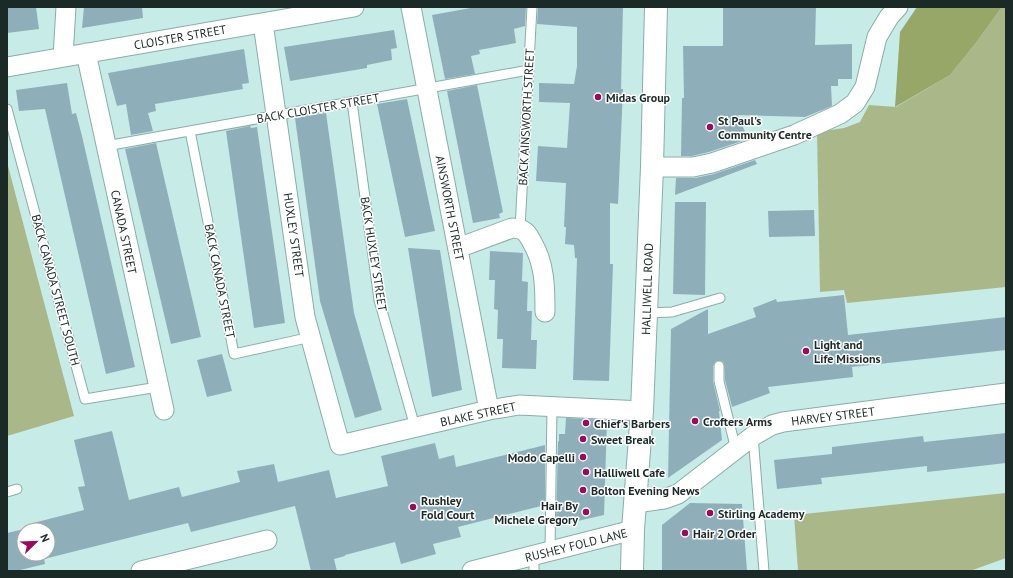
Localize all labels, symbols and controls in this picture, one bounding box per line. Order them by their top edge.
street label: CLOISTER STREET [133,21,228,53]
street label: BACK AINSWORTH STREET [515,48,537,186]
street label: BACK CLOISTER STREET [256,90,381,126]
place label: Midas Group [606,90,671,105]
marker: Midas Group [593,92,603,102]
place label: St Paul's Community Centre [718,113,812,142]
marker: St Paul's Community Centre [705,122,715,132]
street label: AINSWORTH STREET [432,154,468,262]
street label: CANADA STREET [108,189,140,276]
street label: HUXLEY STREET [281,192,307,279]
street label: BACK HUXLEY STREET [358,196,391,313]
street label: BACK CANADA STREET SOUTH [29,213,83,367]
street label: BACK CANADA STREET [202,222,239,340]
street label: HALLIWELL ROAD [638,243,656,335]
place label: Light and Life Missions [814,337,881,366]
marker: Light and Life Missions [801,346,811,356]
street label: BLAKE STREET [439,399,518,429]
street label: HARVEY STREET [790,403,876,429]
place label: Crofters Arms [703,414,772,429]
place label: Chief's Barbers [594,416,670,431]
marker: Crofters Arms [690,416,700,426]
marker: Chief's Barbers [581,418,591,428]
place label: Sweet Break [591,432,655,447]
marker: Sweet Break [578,434,588,444]
place label: Modo Capelli [508,450,575,465]
marker: Modo Capelli [578,452,588,462]
place label: Halliwell Cafe [594,465,665,480]
marker: Halliwell Cafe [581,467,591,477]
place label: Bolton Evening News [591,483,700,498]
marker: Bolton Evening News [578,485,588,495]
place label: Rushley Fold Court [421,493,475,522]
place label: Hair By Michele Gregory [494,498,578,527]
marker: Rushley Fold Court [408,502,418,512]
place label: Stirling Academy [718,506,805,521]
marker: Hair By Michele Gregory [581,507,591,517]
marker: Stirling Academy [705,508,715,518]
north arrow [16,522,56,562]
street label: RUSHEY FOLD LANE [523,525,629,565]
place label: Hair 2 Order [693,526,757,541]
marker: Hair 2 Order [680,528,690,538]
text: N [37,532,53,544]

